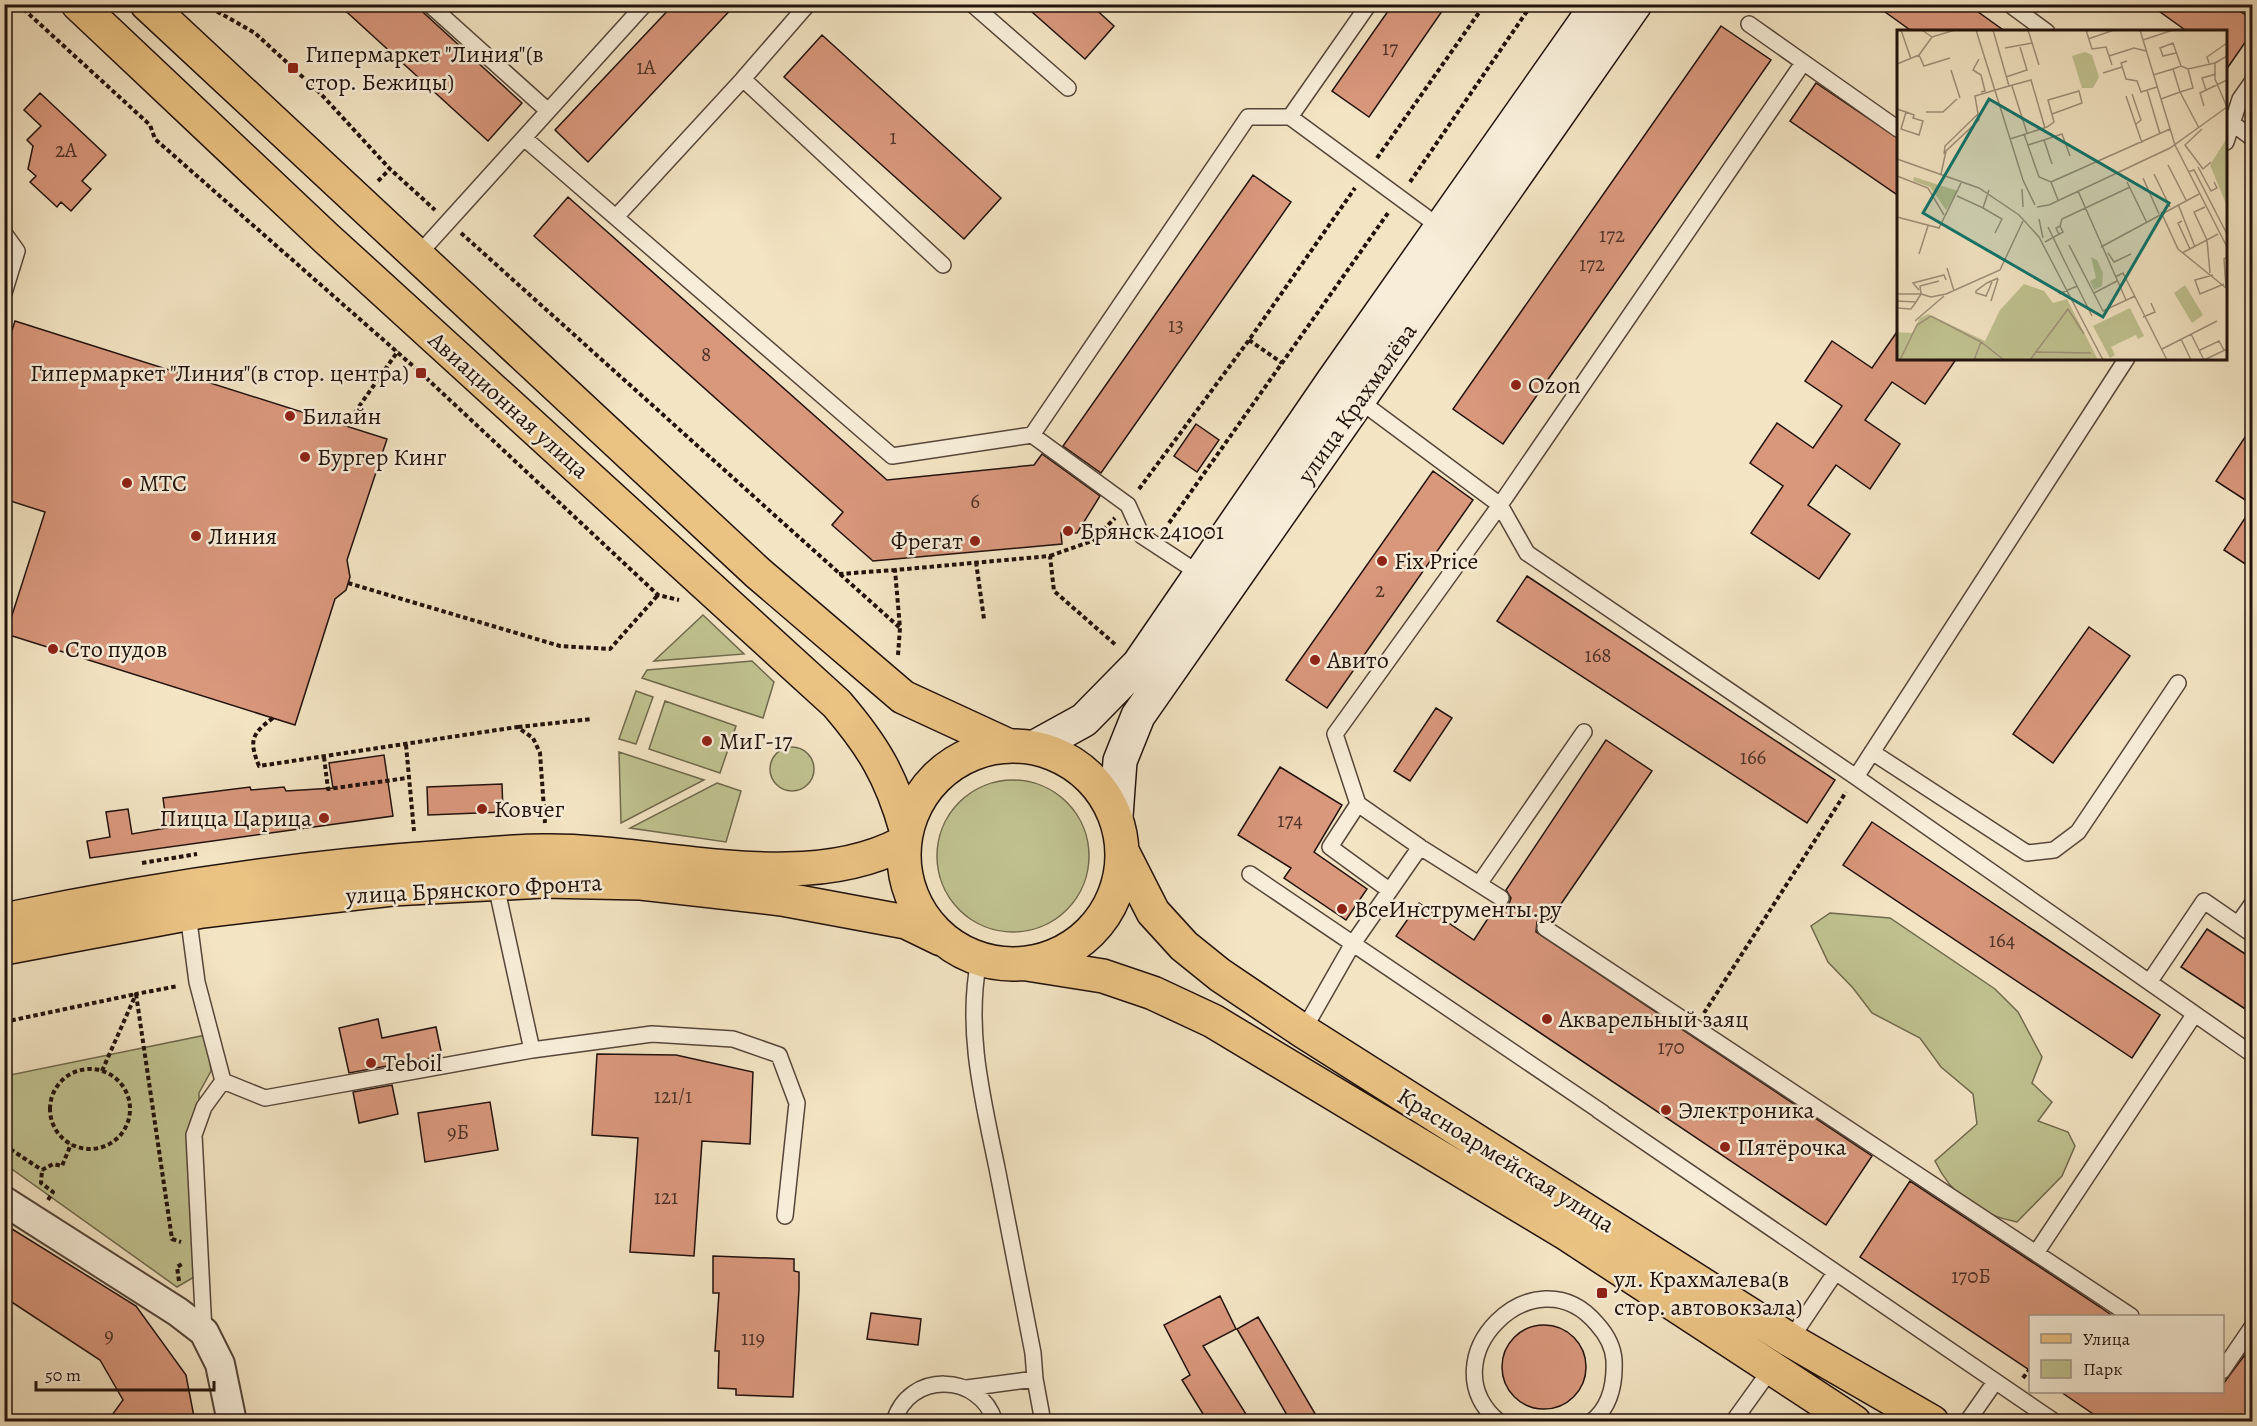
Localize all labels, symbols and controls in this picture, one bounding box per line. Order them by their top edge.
inset map [1897,30,2227,360]
house number: 17 [1382,34,1398,62]
place label: Гипермаркет "Линия"(в стор. Бежицы) [305,38,544,98]
house number: 1А [636,53,656,81]
marker: Гипермаркет "Линия"(в стор. Бежицы) [286,61,300,75]
house number: 1 [889,123,897,151]
house number: 2А [55,136,78,164]
house number: 172 [1599,221,1625,249]
house number: 172 [1579,250,1605,278]
house number: 13 [1168,311,1184,339]
street label: улица Крахмалёва [1289,316,1424,490]
street label: Авиационная улица [421,323,596,486]
house number: 8 [701,340,711,368]
place label: Гипермаркет "Линия"(в стор. центра) [30,357,409,389]
marker: Гипермаркет "Линия"(в стор. центра) [414,366,428,380]
place label: Ozon [1528,369,1581,401]
marker: Ozon [1509,378,1523,392]
place label: Билайн [302,400,381,432]
marker: Билайн [283,409,297,423]
place label: Бургер Кинг [317,441,446,473]
marker: Бургер Кинг [298,450,312,464]
place label: МТС [139,467,187,499]
marker: МТС [120,476,134,490]
house number: 6 [970,487,980,515]
place label: Брянск 241001 [1080,515,1224,547]
place label: Линия [208,520,277,552]
marker: Брянск 241001 [1061,524,1075,538]
place label: Фрегат [891,525,963,557]
marker: Линия [189,529,203,543]
marker: Фрегат [968,534,982,548]
place label: Fix Price [1394,545,1478,577]
marker: Fix Price [1375,554,1389,568]
house number: 2 [1375,576,1385,604]
place label: Сто пудов [65,633,167,665]
house number: 168 [1584,641,1612,669]
marker: Сто пудов [46,642,60,656]
place label: Авито [1326,644,1389,676]
marker: Авито [1308,653,1322,667]
place label: МиГ-17 [719,725,793,757]
marker: МиГ-17 [700,734,714,748]
house number: 166 [1740,743,1767,771]
place label: Ковчег [494,793,565,825]
place label: Пицца Царица [159,802,312,834]
marker: Ковчег [475,802,489,816]
house number: 174 [1277,806,1303,834]
marker: Пицца Царица [317,811,331,825]
street label: улица Брянского Фронта [344,866,603,912]
place label: ВсеИнструменты.ру [1354,893,1562,925]
marker: ВсеИнструменты.ру [1335,902,1349,916]
house number: 164 [1989,926,2015,954]
place label: Акварельный заяц [1558,1003,1749,1035]
marker: Акварельный заяц [1540,1012,1554,1026]
house number: 170 [1657,1033,1685,1061]
place label: Teboil [383,1047,442,1079]
marker: Teboil [364,1056,378,1070]
street label: Красноармейская улица [1391,1080,1621,1240]
house number: 121/1 [654,1082,692,1110]
place label: Электроника [1678,1094,1815,1126]
marker: Электроника [1659,1103,1673,1117]
house number: 9Б [447,1118,469,1146]
place label: Пятёрочка [1737,1131,1847,1163]
marker: Пятёрочка [1718,1140,1732,1154]
house number: 121 [654,1183,678,1211]
house number: 170Б [1951,1262,1991,1290]
place label: ул. Крахмалева(в стор. автовокзала) [1613,1263,1803,1323]
marker: ул. Крахмалева(в стор. автовокзала) [1595,1286,1609,1300]
legend [2029,1315,2224,1393]
house number: 9 [104,1321,114,1349]
house number: 119 [741,1324,765,1352]
text: Улица [2083,1327,2131,1351]
scale bar [36,1354,214,1392]
text: Парк [2083,1357,2123,1381]
text: 50 m [45,1363,81,1387]

